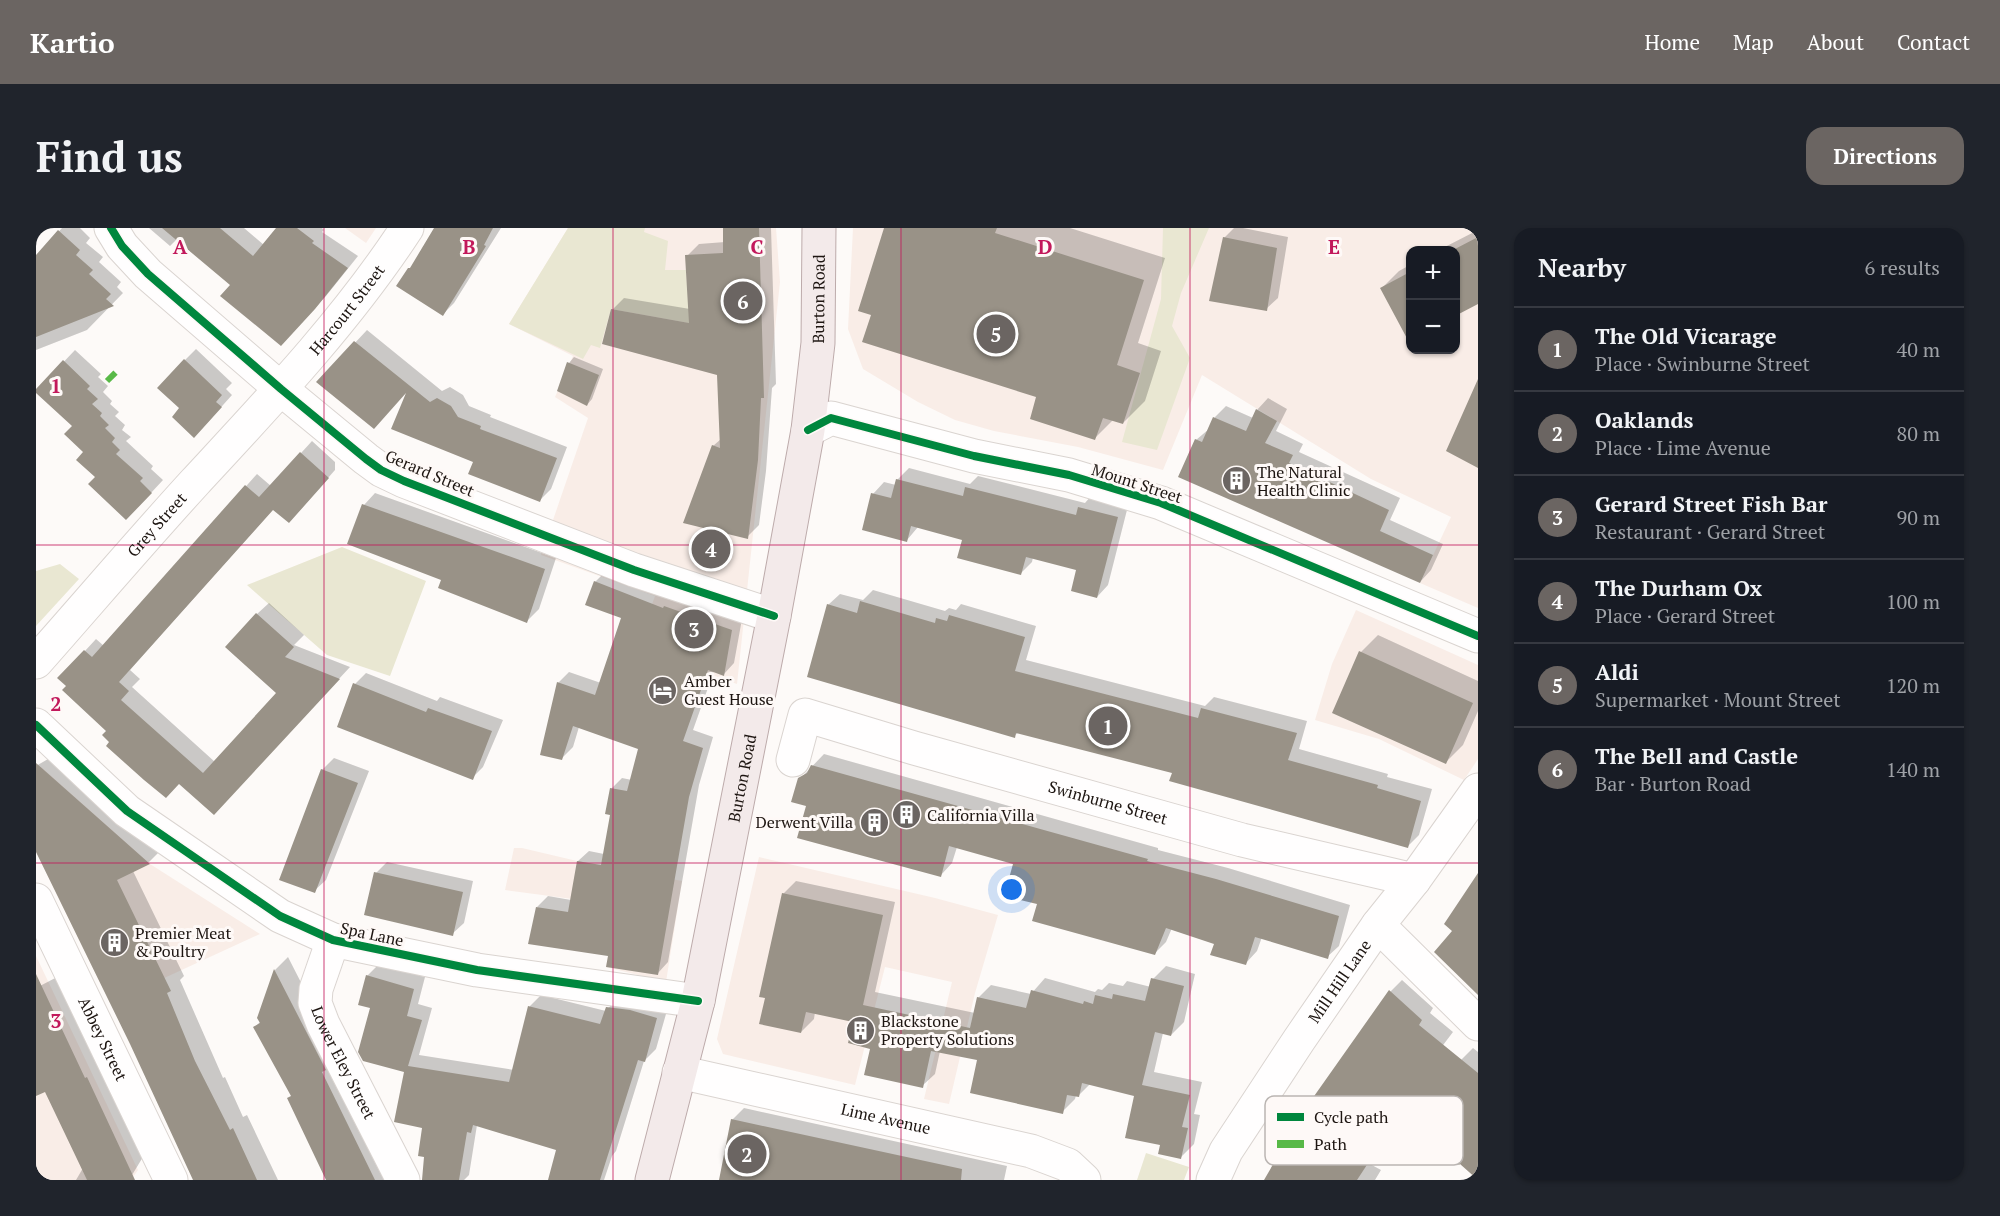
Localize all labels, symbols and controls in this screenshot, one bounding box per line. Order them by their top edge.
text: Kartio [30,24,115,61]
text: Home [1644,28,1700,56]
text: Map [1733,28,1774,56]
text: About [1807,28,1864,56]
text: Contact [1897,28,1970,56]
button: Directions [1806,127,1964,185]
text: Find us [36,128,183,184]
text: A [173,233,188,260]
text: B [463,233,476,260]
text: C [750,233,764,260]
text: D [1038,233,1052,260]
text: E [1328,233,1340,260]
map controls [1406,246,1460,354]
button: + [1406,246,1460,300]
text: Nearby [1538,250,1626,284]
street label: Burton Road [807,254,830,344]
text: 6 results [1865,254,1940,281]
street label: Harcourt Street [304,260,390,359]
pin: 6 [724,278,762,324]
button: − [1406,300,1460,354]
pin: 5 [976,312,1016,356]
text: The Old Vicarage [1595,321,1777,350]
text: 1 [1552,336,1563,363]
text: 40 m [1897,336,1940,363]
text: Place · Swinburne Street [1595,350,1810,377]
text: 1 [50,372,62,399]
text: Oaklands [1595,405,1694,434]
text: 2 [1552,420,1563,447]
text: 80 m [1897,420,1940,447]
text: Place · Lime Avenue [1595,434,1771,461]
street label: Gerard Street [382,444,478,502]
street label: Mount Street [1089,458,1185,508]
place label: The Natural Health Clinic [1257,461,1351,501]
building icon: The Natural Health Clinic [1220,465,1252,497]
street label: Grey Street [122,487,192,562]
text: Gerard Street Fish Bar [1595,489,1828,518]
text: 3 [1552,504,1563,531]
text: 90 m [1897,504,1940,531]
text: Restaurant · Gerard Street [1595,518,1825,545]
pin: 4 [692,526,730,572]
text: The Durham Ox [1595,573,1762,602]
text: 4 [1552,588,1563,615]
text: 100 m [1886,588,1940,615]
text: Place · Gerard Street [1595,602,1775,629]
pin: 3 [674,606,714,652]
text: Aldi [1595,657,1639,686]
place label: Amber Guest House [684,670,774,710]
text: 5 [1552,672,1563,699]
text: 120 m [1886,672,1940,699]
hotel icon: Amber Guest House [647,674,679,706]
text: Supermarket · Mount Street [1595,686,1841,713]
text: 2 [50,690,62,717]
pin: 1 [1088,704,1128,748]
street label: Burton Road [723,732,761,824]
text: The Bell and Castle [1595,741,1798,770]
text: 6 [1552,756,1563,783]
text: 140 m [1886,756,1940,783]
text: Bar · Burton Road [1595,770,1751,797]
street label: Swinburne Street [1046,775,1170,830]
building icon: California Villa [890,799,922,831]
place label: California Villa [927,804,1035,826]
building icon: Derwent Villa [858,806,890,838]
place label: Derwent Villa [755,811,853,833]
your location [997,875,1026,904]
street label: Spa Lane [338,917,406,951]
place label: Premier Meat & Poultry [135,922,231,962]
building icon: Premier Meat & Poultry [98,926,130,958]
street label: Mill Hill Lane [1303,935,1376,1027]
street label: Abbey Street [73,993,133,1084]
street label: Lower Eley Street [306,1003,381,1123]
text: 3 [50,1007,62,1034]
place label: Blackstone Property Solutions [881,1010,1014,1050]
building icon: Blackstone Property Solutions [844,1014,876,1046]
legend [1265,1096,1463,1165]
street label: Lime Avenue [839,1098,933,1139]
text: Cycle path [1314,1106,1389,1128]
pin: 2 [728,1132,766,1176]
text: Path [1314,1133,1348,1155]

